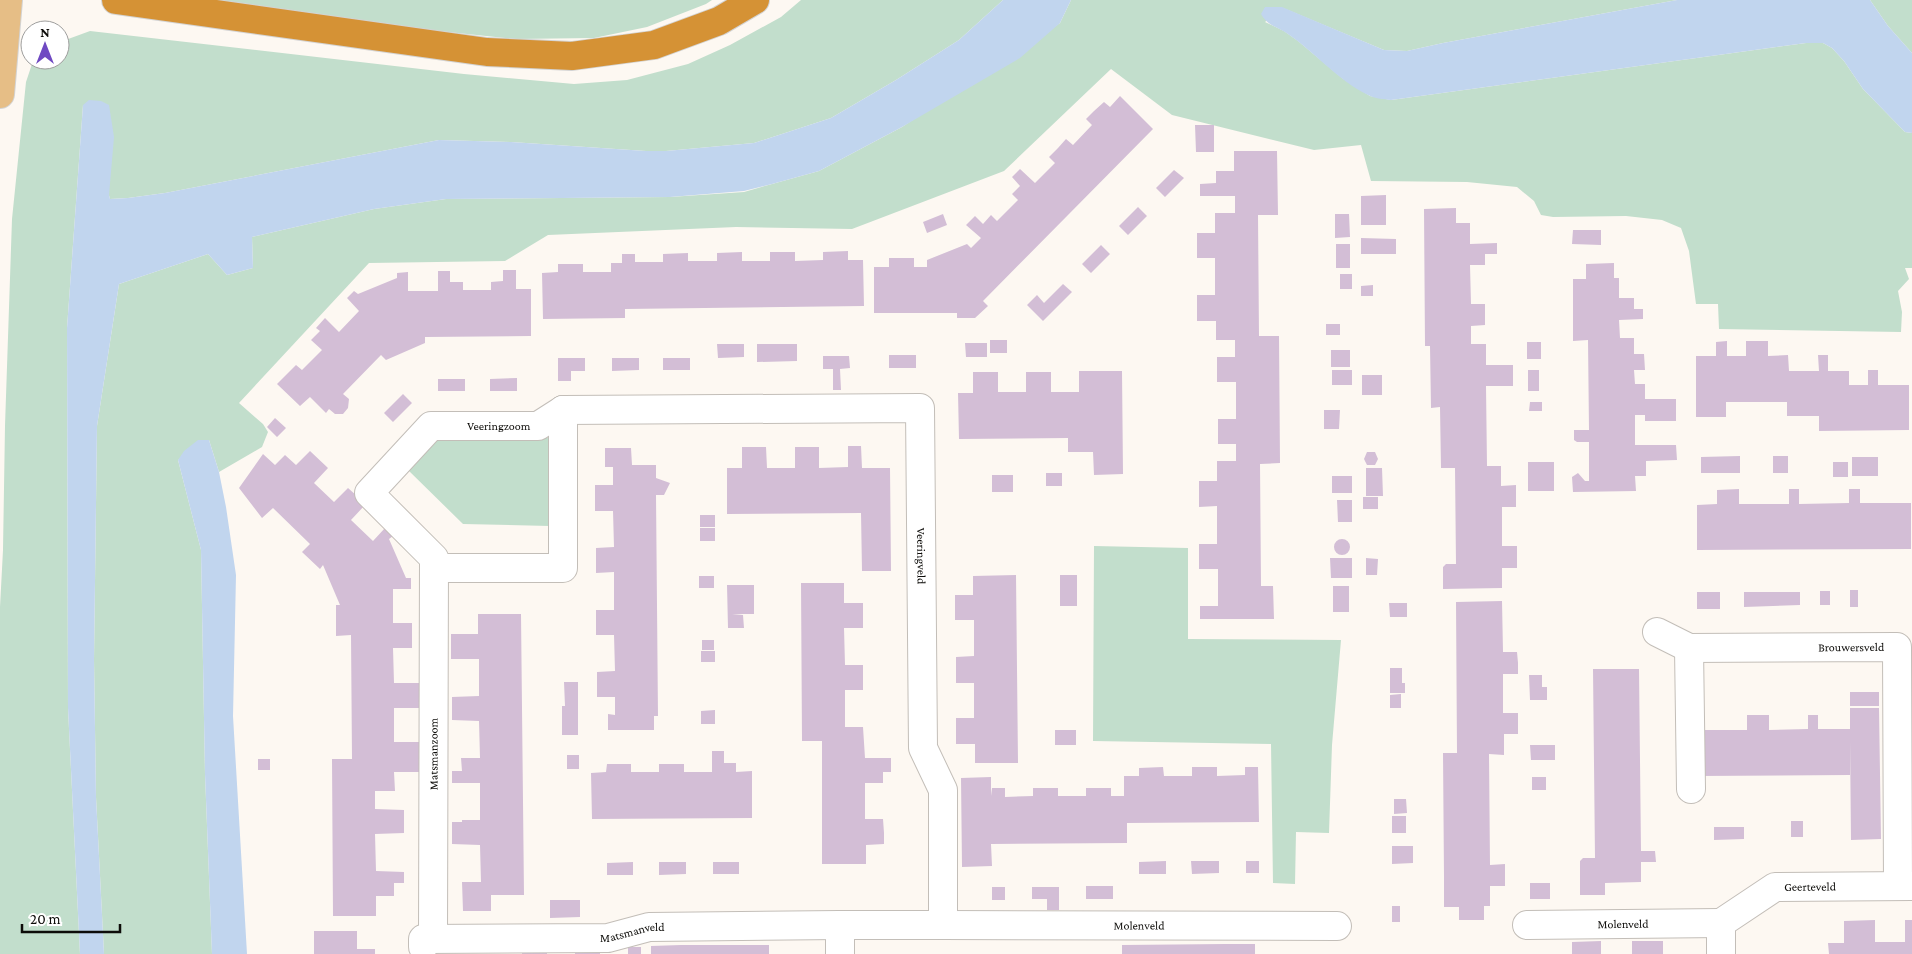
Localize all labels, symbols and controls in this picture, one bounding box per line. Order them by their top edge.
north arrow [20,20,70,70]
text: N [40,24,50,40]
street label: Veeringzoom [467,419,531,433]
street label: Veeringveld [914,528,929,585]
street label: Brouwersveld [1818,640,1885,654]
street label: Matsmanzoom [426,717,441,790]
street label: Geerteveld [1784,880,1837,894]
scale bar [22,902,120,934]
text: 20 m [30,911,61,927]
street label: Molenveld [1597,917,1649,931]
street label: Molenveld [1113,918,1165,933]
street label: Matsmanveld [600,920,665,945]

